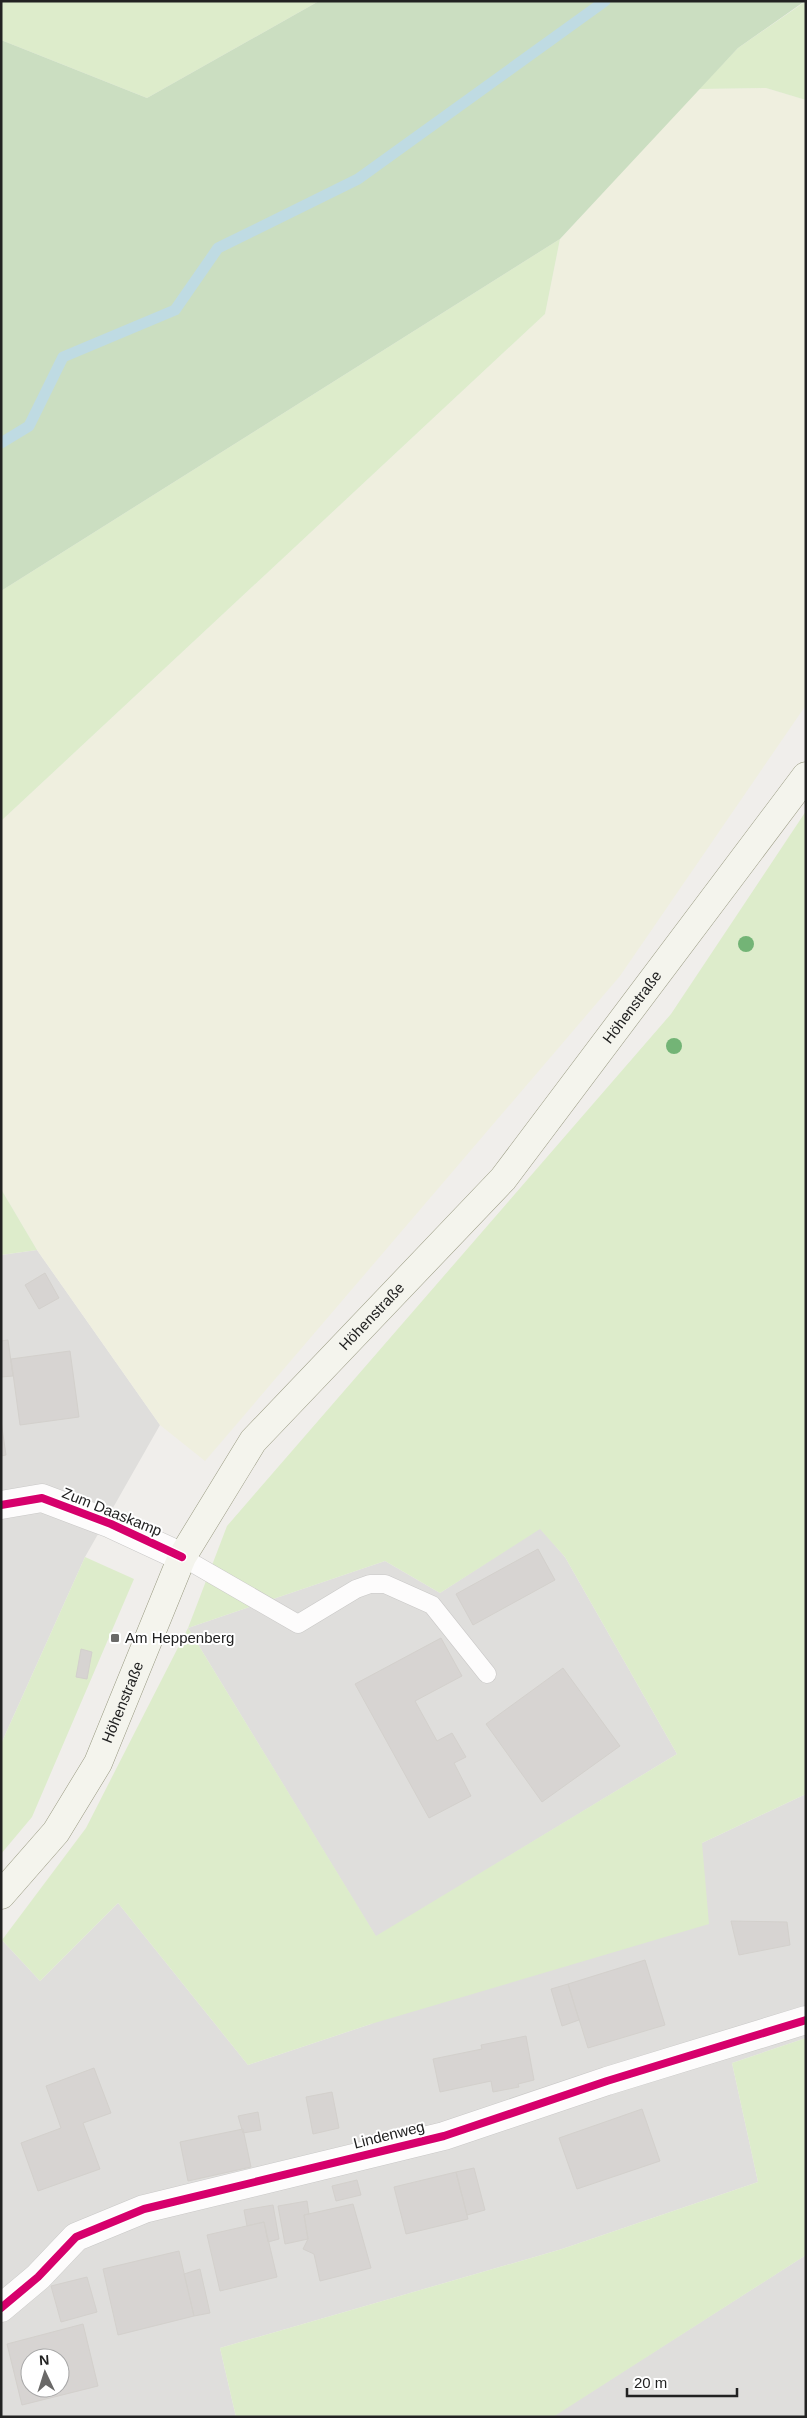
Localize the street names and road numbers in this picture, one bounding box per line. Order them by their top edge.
street label: Höhenstraße [599,967,665,1047]
street label: Höhenstraße [335,1279,408,1353]
street label: Zum Daaskamp [60,1484,164,1539]
street label: Höhenstraße [98,1659,147,1745]
street label: Lindenweg [352,2117,426,2152]

